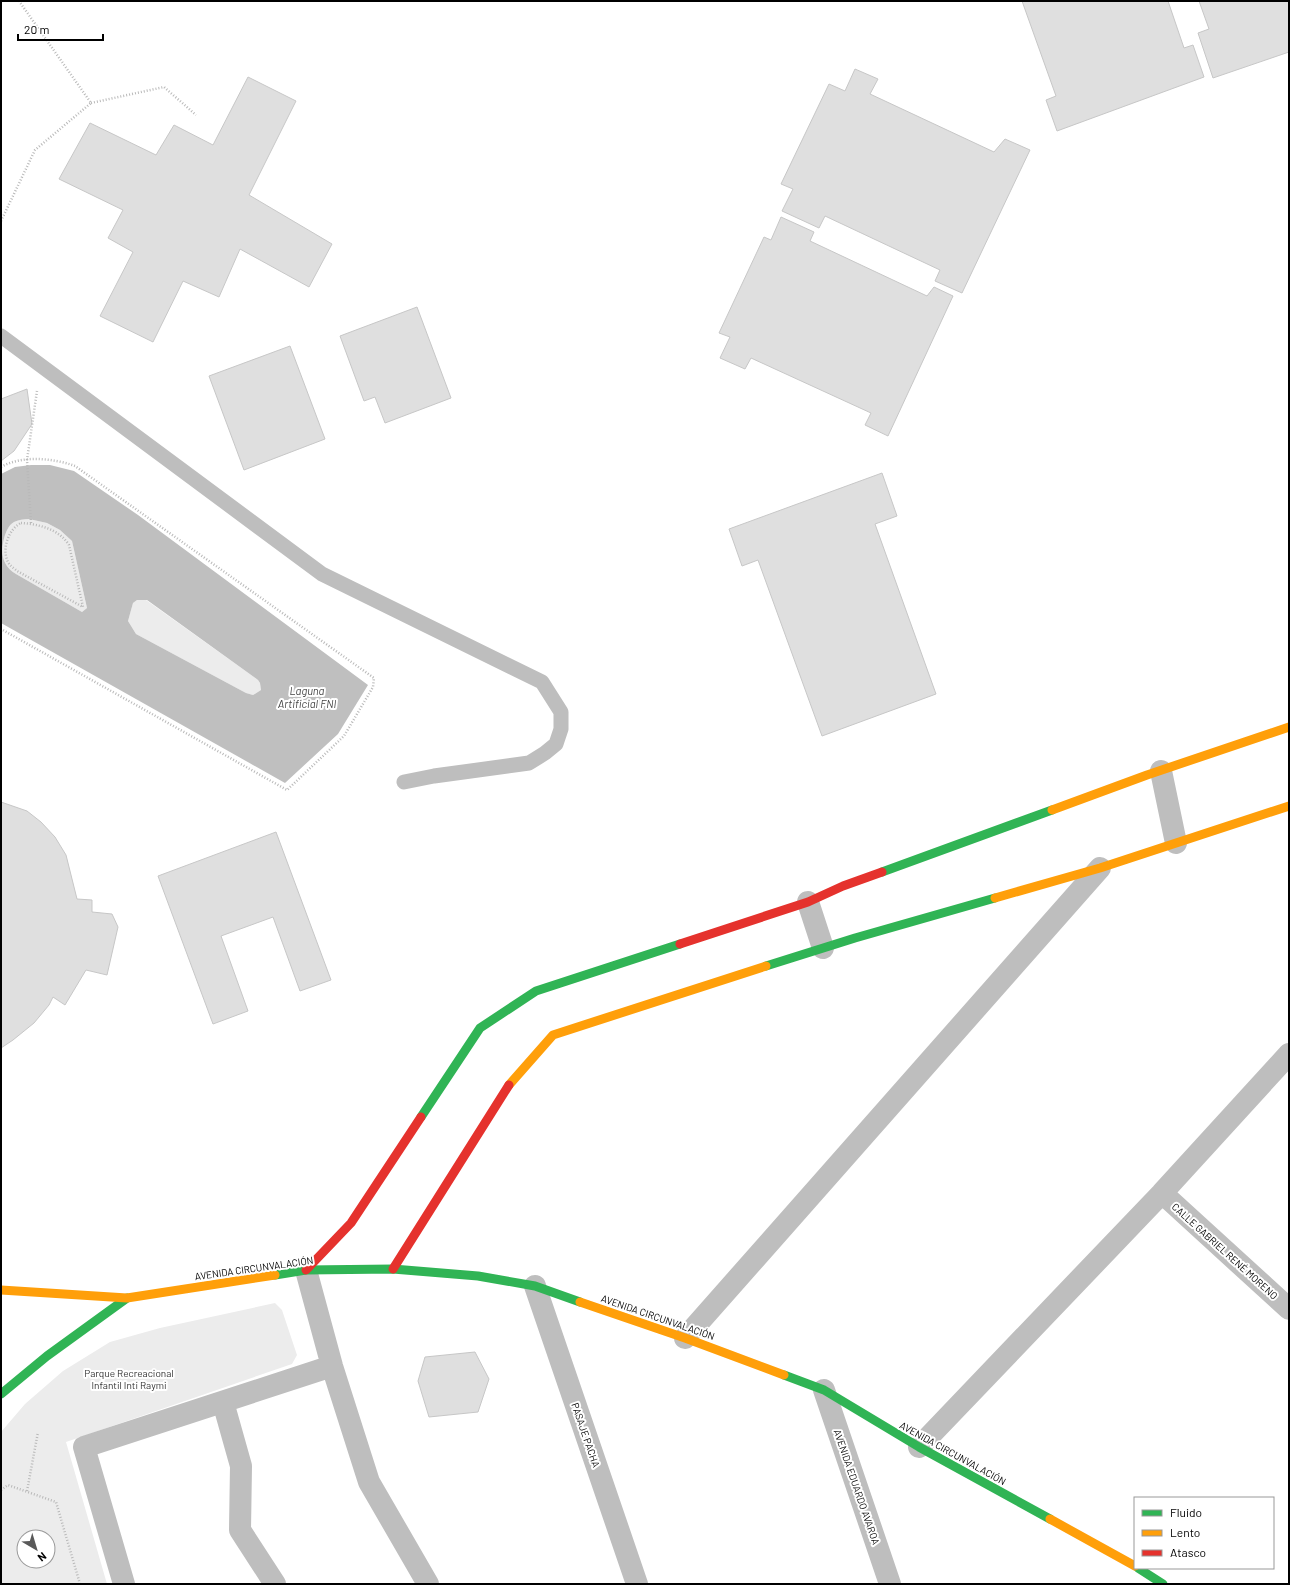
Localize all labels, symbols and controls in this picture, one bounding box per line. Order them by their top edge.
scale bar [18,16,103,42]
text: 20 m [24,22,50,36]
water label: Laguna Artificial FNI [278,684,336,710]
street label: CALLE GABRIEL RENÉ MORENO [1170,1200,1280,1302]
street label: AVENIDA CIRCUNVALACIÓN [194,1254,314,1282]
street label: AVENIDA CIRCUNVALACIÓN [600,1292,716,1342]
park label: Parque Recreacional Infantil Inti Raymi [84,1367,174,1391]
street label: PASAJE PACHA [569,1401,603,1469]
street label: AVENIDA CIRCUNVALACIÓN [898,1419,1008,1487]
street label: AVENIDA EDUARDO AVAROA [832,1428,882,1546]
legend [1134,1497,1274,1569]
text: Fluido [1170,1505,1202,1519]
text: Lento [1170,1525,1200,1539]
north arrow [16,1529,56,1569]
text: Atasco [1170,1545,1206,1559]
text: N [36,1550,49,1565]

